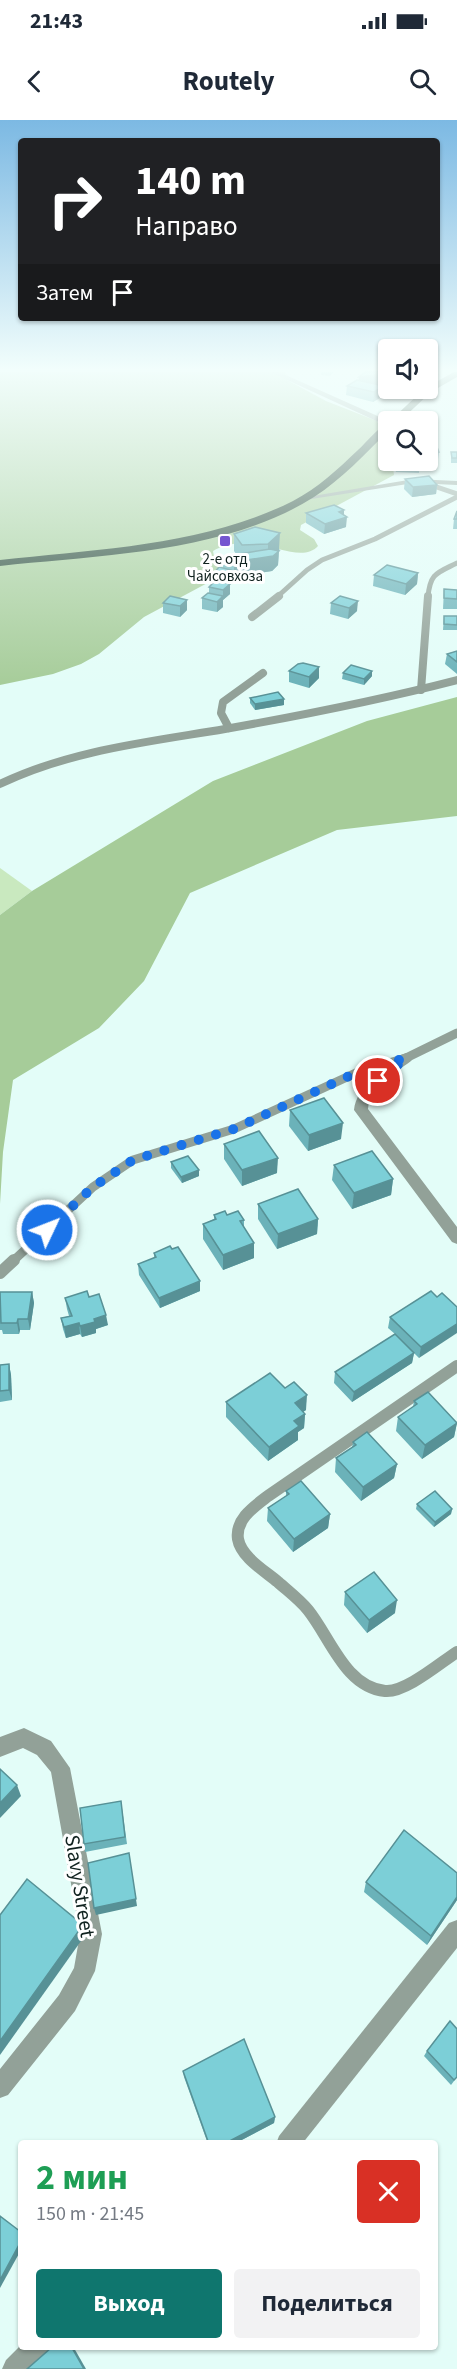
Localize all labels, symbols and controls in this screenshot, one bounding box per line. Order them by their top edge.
text: 21:43 [30,5,83,37]
text: Routely [182,62,275,101]
icon: back [18,65,51,98]
icon: search [406,65,439,98]
text: 140 m [135,151,246,211]
icon: right [36,162,114,240]
text: Направо [135,207,238,246]
icon: arrive [106,276,139,309]
text: Затем [36,277,94,309]
map controls [378,339,438,471]
button: sound [378,339,438,399]
button: search [378,411,438,471]
marker: 2-е отд Чайсовхоза [218,534,232,548]
place label: 2-е отд Чайсовхоза [187,549,263,587]
pin [352,1055,403,1106]
icon: arrive [361,1064,394,1097]
position arrow [15,1198,79,1262]
street label: Slavy Street [57,1832,103,1940]
text: 2 мин [36,2152,128,2203]
button: close [357,2160,420,2223]
text: 150 m · 21:45 [36,2200,144,2228]
button: Выход [36,2269,222,2338]
button: Поделиться [234,2269,420,2338]

